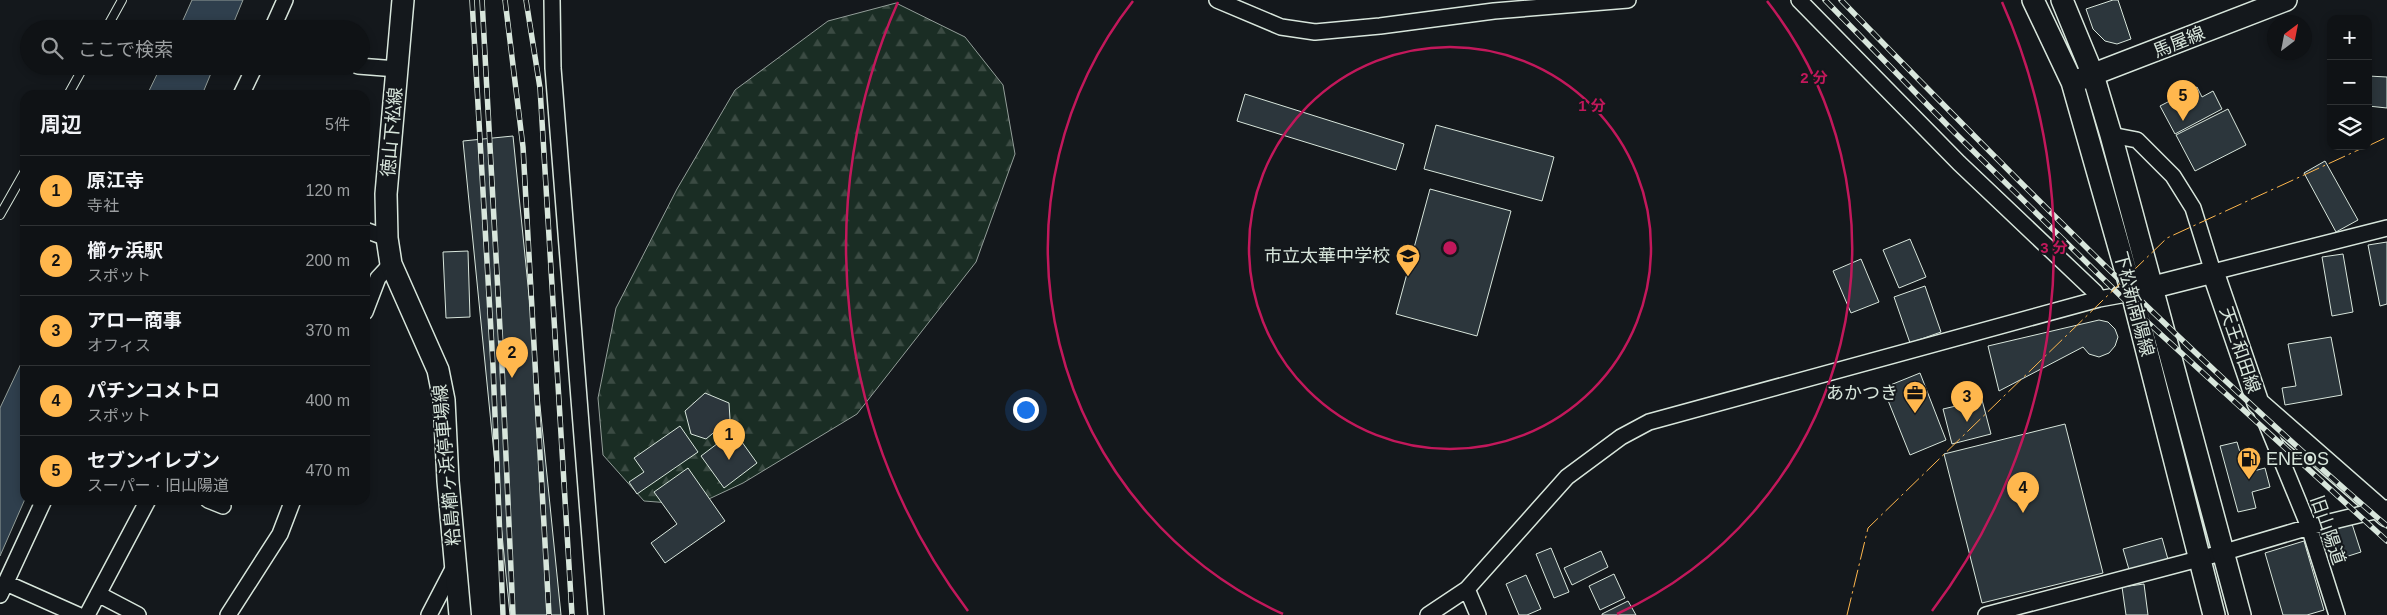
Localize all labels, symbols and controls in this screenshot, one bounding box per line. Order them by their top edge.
north arrow [2267,15,2312,60]
map controls [2327,15,2372,150]
button: + [2327,15,2372,60]
search box [20,20,370,75]
street label: 馬屋線 [2150,23,2208,61]
icon: search [38,34,66,62]
text: ここで検索 [78,39,173,60]
button: − [2327,60,2372,105]
text: 2 分 [1800,69,1828,86]
pin: 5 [2167,80,2199,121]
street label: 徳山下松線 [378,86,406,178]
text: 1 分 [1578,97,1606,114]
button: layers [2327,105,2372,150]
text: 周辺 [40,113,82,136]
text: 5件 [325,116,350,133]
text: 原江寺 [87,170,144,191]
text: 1 [52,182,60,199]
text: 120 m [306,182,350,199]
text: 寺社 [87,197,119,214]
centre of rings [1441,239,1459,257]
text: 3 分 [2040,239,2068,256]
text: 櫛ヶ浜駅 [87,240,163,261]
school or university icon: 市立太華中学校 [1395,243,1421,277]
place label: 市立太華中学校 [1264,246,1390,266]
street label: 下松新南陽線 [2110,249,2158,359]
text: 2 [52,252,60,269]
text: 200 m [306,252,350,269]
text: スポット [87,267,151,284]
street label: 天王和田線 [2216,304,2264,396]
text: アロー商事 [87,310,182,331]
text: 3 [52,322,60,339]
text: 370 m [306,322,350,339]
text: オフィス [87,337,151,354]
pin: 2 [496,337,528,378]
text: パチンコメトロ [87,380,220,401]
office icon: あかつき [1902,380,1928,414]
pin: 3 [1951,381,1983,422]
street label: 粭島櫛ヶ浜停車場線 [430,383,464,547]
place label: あかつき [1826,383,1898,403]
text: 4 [52,392,60,409]
text: 400 m [306,392,350,409]
your location [1013,397,1039,423]
text: スポット [87,407,151,424]
pin: 1 [713,419,745,460]
fuel station icon: ENEOS [2236,446,2262,480]
place label: ENEOS [2266,449,2329,469]
text: セブンイレブン [87,450,220,471]
text: 5 [52,462,60,479]
text: 470 m [306,462,350,479]
pin: 4 [2007,472,2039,513]
text: スーパー · 旧山陽道 [87,477,229,494]
street label: 旧山陽道 [2307,493,2349,567]

